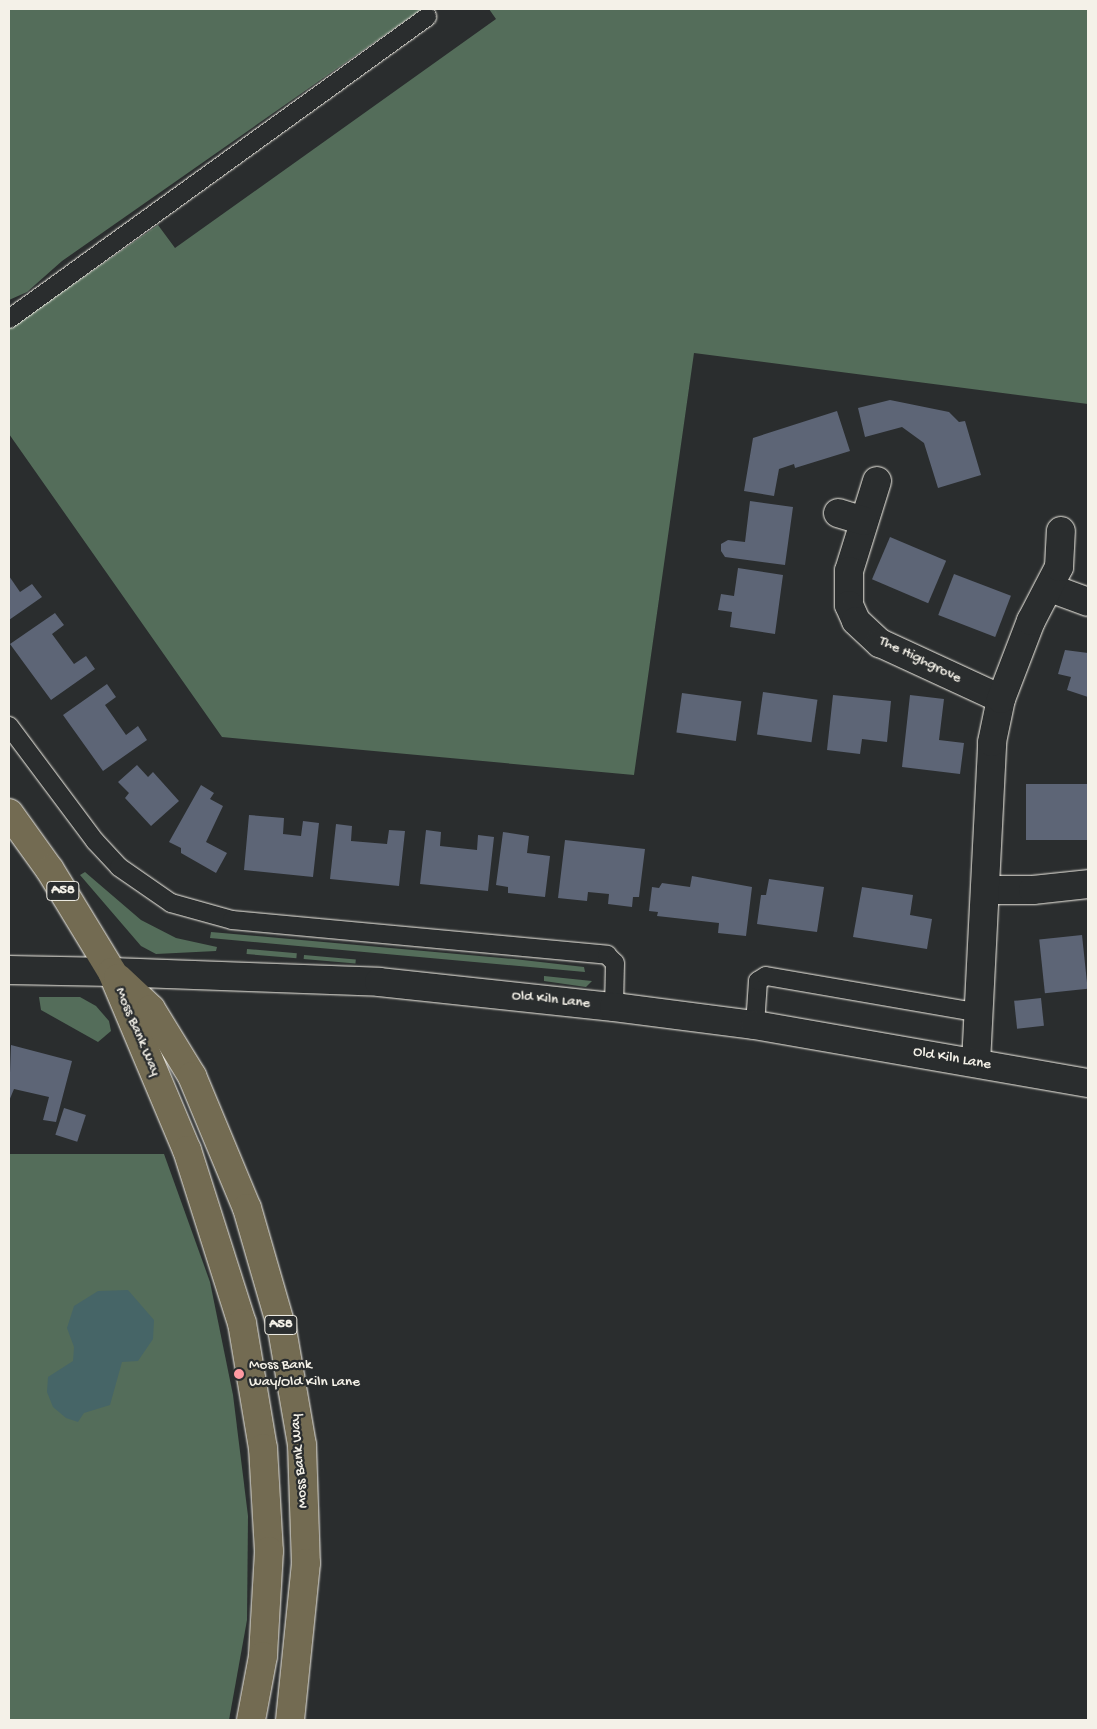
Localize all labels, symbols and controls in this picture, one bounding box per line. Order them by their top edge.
street label: The Highgrove [876,632,964,688]
road number: A58 [46,879,80,902]
street label: Moss Bank Way [110,985,164,1079]
street label: Old Kiln Lane [511,987,591,1013]
street label: Old Kiln Lane [912,1043,992,1075]
road number: A58 [264,1314,298,1336]
place label: Moss Bank Way/Old Kiln Lane [249,1356,360,1391]
marker: Moss Bank Way/Old Kiln Lane [233,1368,245,1380]
street label: Moss Bank Way [287,1413,313,1509]

